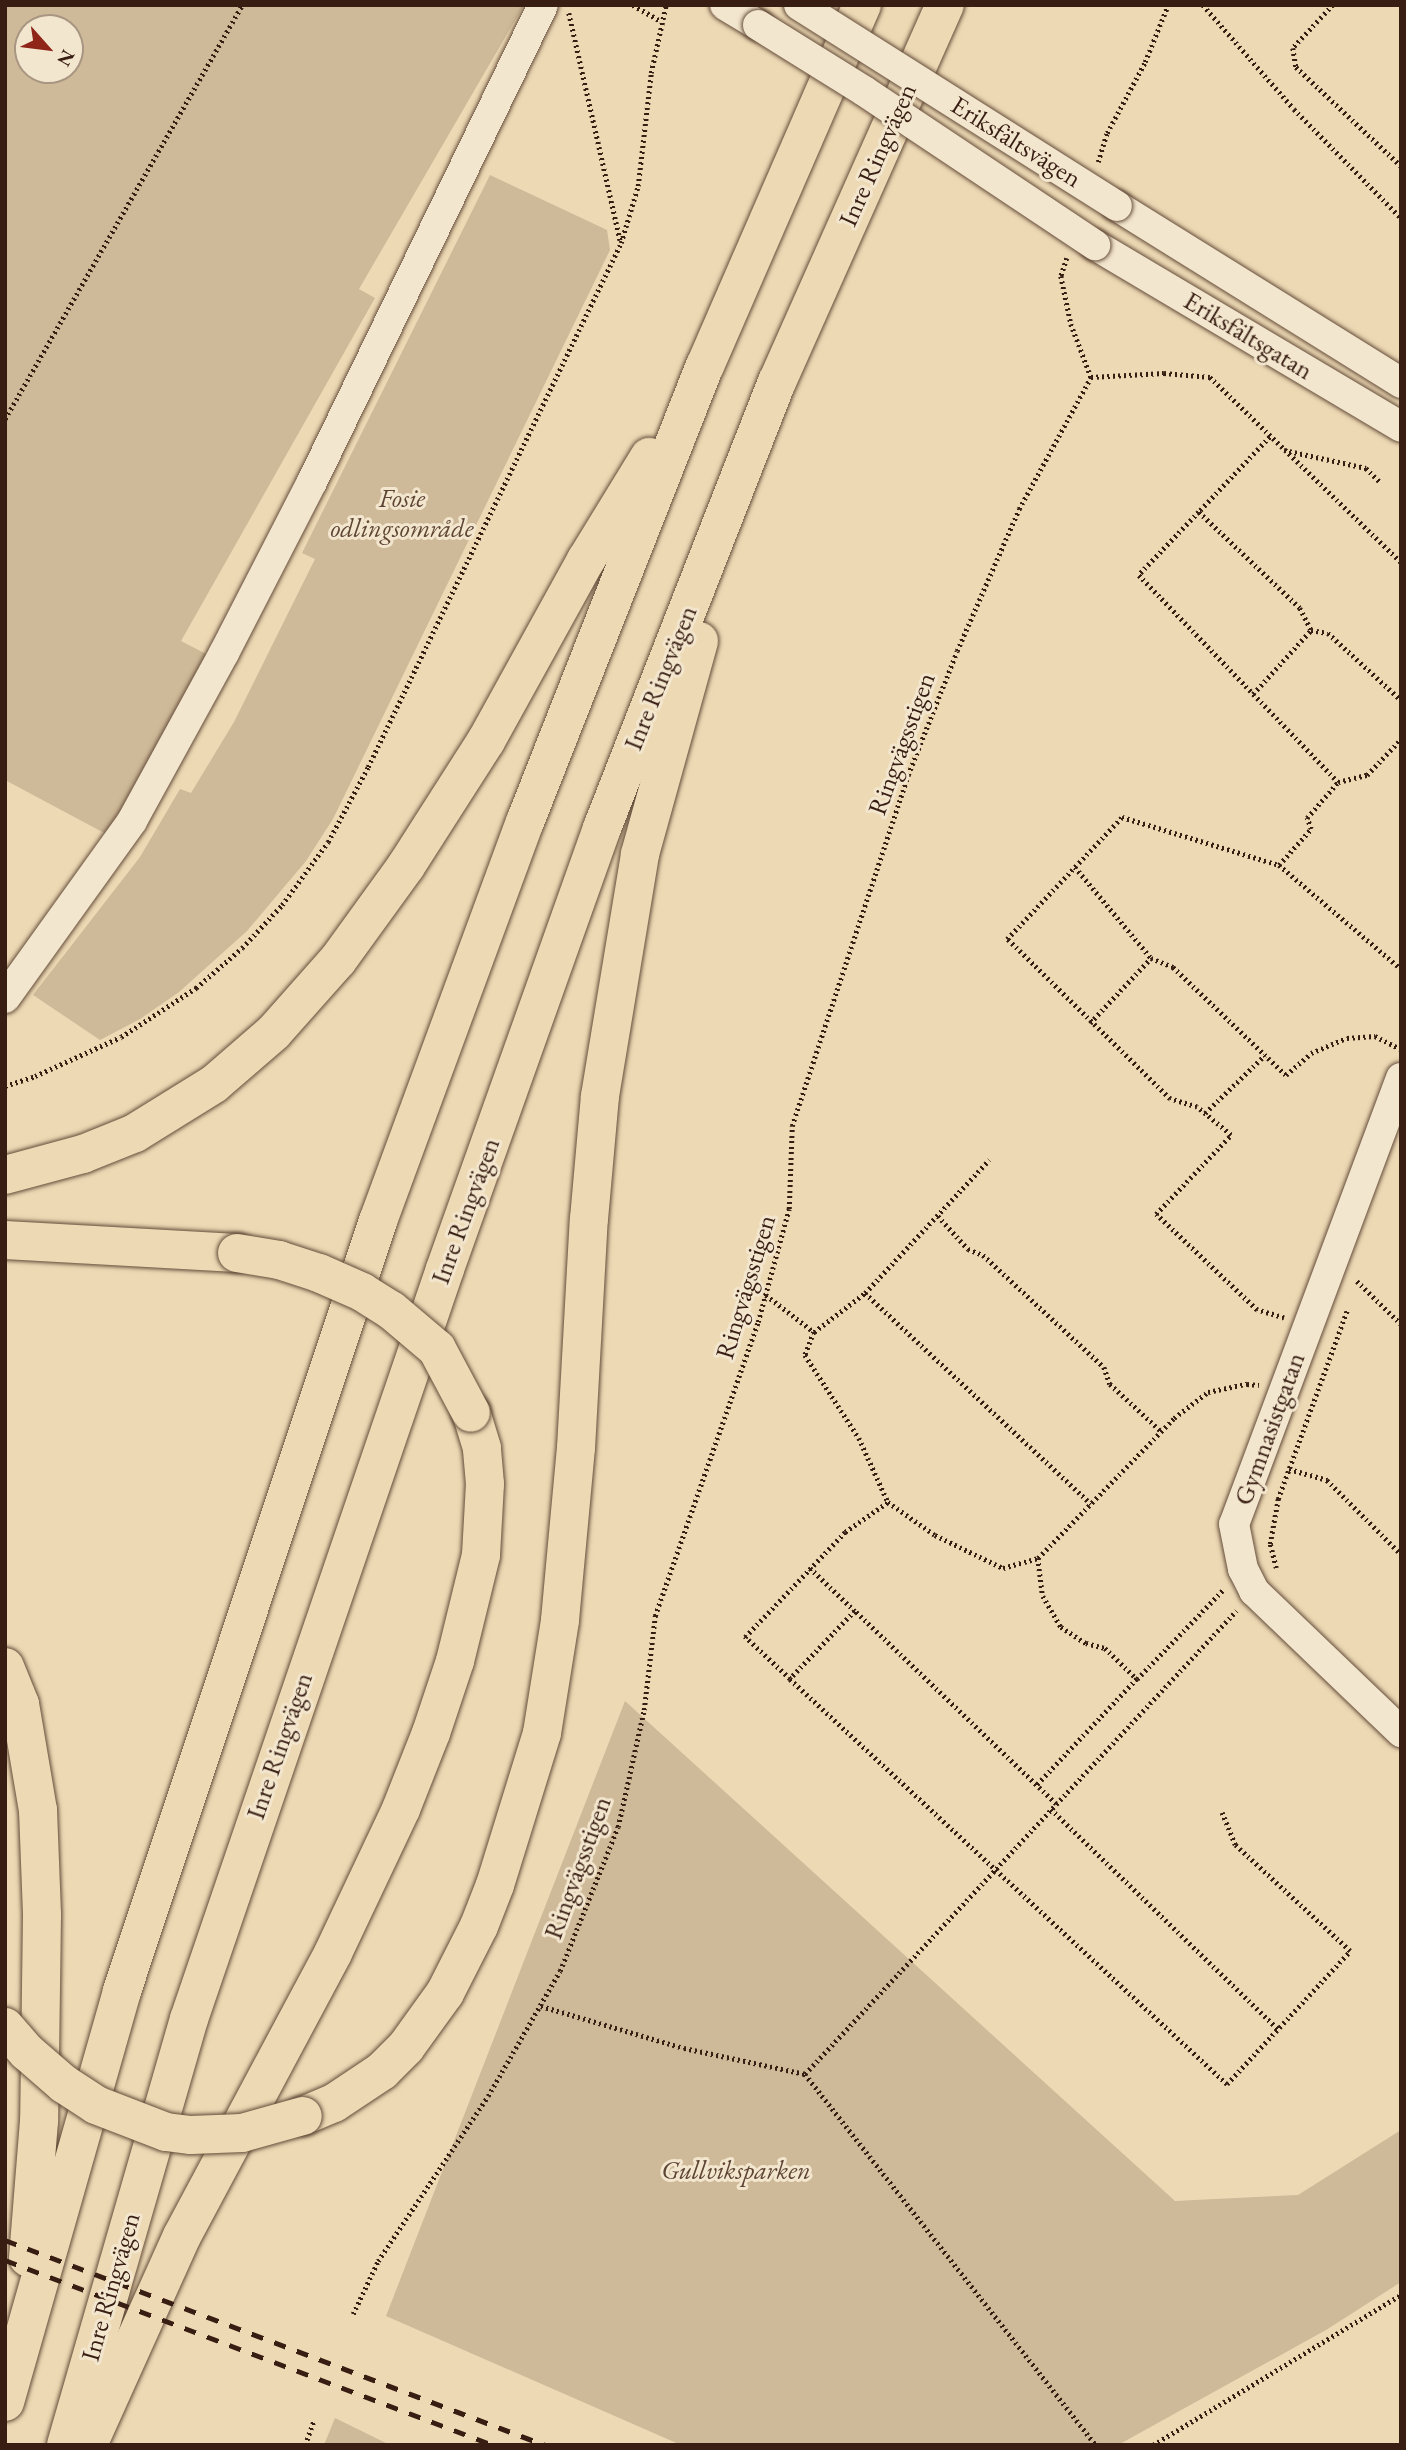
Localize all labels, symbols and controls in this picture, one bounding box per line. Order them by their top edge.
north arrow [14,14,84,84]
text: N [52,45,81,71]
street label: Inre Ringvägen [833,79,923,231]
street label: Eriksfältsvägen [945,90,1087,194]
street label: Eriksfältsgatan [1178,285,1318,387]
park label: Fosie odlingsområde [331,483,473,544]
street label: Inre Ringvägen [618,601,704,755]
street label: Ringvägsstigen [862,669,942,819]
street label: Inre Ringvägen [425,1134,507,1288]
street label: Ringvägsstigen [709,1211,783,1363]
street label: Gymnasistgatan [1228,1349,1312,1509]
street label: Inre Ringvägen [240,1669,320,1823]
street label: Ringvägsstigen [538,1793,618,1943]
park label: Gullviksparken [661,2155,811,2187]
street label: Inre Ringvägen [75,2209,147,2365]

